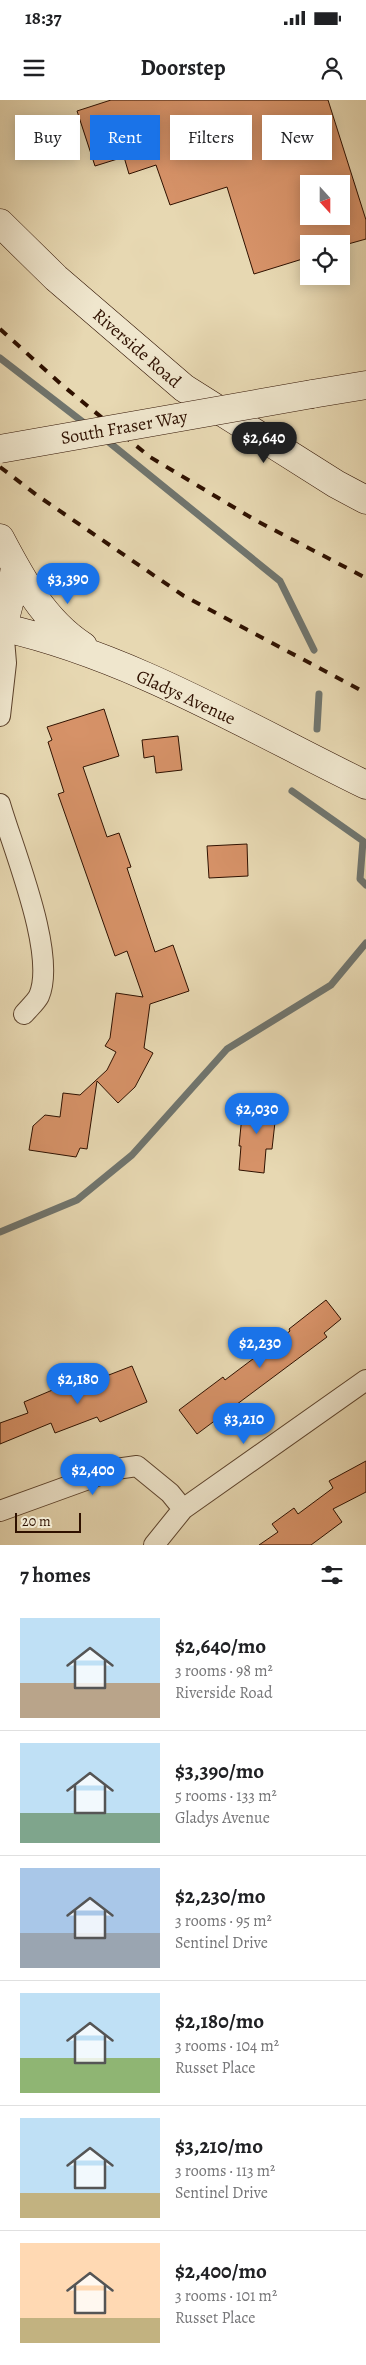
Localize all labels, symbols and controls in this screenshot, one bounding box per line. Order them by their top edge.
text: 18:37 [25,5,62,31]
text: Doorstep [140,53,226,83]
icon: menu [20,54,48,82]
icon: person [318,54,346,82]
chip: Buy [15,115,80,160]
chip: Rent [90,115,160,160]
chip: Filters [170,115,252,160]
chip: New [262,115,332,160]
north arrow [300,175,350,225]
map controls [300,175,350,285]
button: locate [300,235,350,285]
street label: Riverside Road [88,303,187,393]
street label: South Fraser Way [59,404,190,450]
pin: $2,640 [223,422,305,464]
text: $2,640 [243,427,285,449]
pin: $3,390 [27,562,109,605]
text: $3,390 [48,568,88,590]
street label: Gladys Avenue [133,664,239,730]
pin: $2,030 [216,1092,298,1135]
text: $2,030 [236,1098,278,1120]
pin: $2,230 [219,1326,301,1369]
text: $2,230 [239,1332,281,1354]
pin: $2,180 [37,1362,119,1405]
text: $2,180 [58,1368,98,1390]
pin: $3,210 [203,1402,285,1445]
text: $3,210 [224,1408,264,1430]
pin: $2,400 [52,1454,134,1496]
text: $2,400 [71,1459,115,1481]
scale bar [15,1510,81,1533]
text: 20 m [22,1512,51,1531]
text: 7 homes [20,1561,91,1589]
icon: filters [318,1561,346,1589]
text: $2,640/mo [175,1632,266,1660]
icon: home [60,1638,120,1698]
text: 3 rooms · 98 m² [175,1660,273,1682]
text: Riverside Road [175,1682,272,1704]
text: $3,390/mo [175,1757,264,1785]
icon: home [60,1763,120,1823]
text: 5 rooms · 133 m² [175,1785,277,1807]
text: Gladys Avenue [175,1807,270,1829]
text: $2,230/mo [175,1882,266,1910]
icon: home [60,1888,120,1948]
text: 3 rooms · 95 m² [175,1910,272,1932]
text: Sentinel Drive [175,1932,268,1954]
text: $2,180/mo [175,2007,264,2035]
icon: home [60,2013,120,2073]
text: 3 rooms · 104 m² [175,2035,279,2057]
text: Russet Place [175,2057,255,2079]
text: $3,210/mo [175,2132,263,2160]
icon: home [60,2138,120,2198]
text: 3 rooms · 113 m² [175,2160,275,2182]
text: Sentinel Drive [175,2182,268,2204]
text: $2,400/mo [175,2257,267,2285]
icon: home [60,2263,120,2323]
text: 3 rooms · 101 m² [175,2285,277,2307]
text: Russet Place [175,2307,255,2329]

